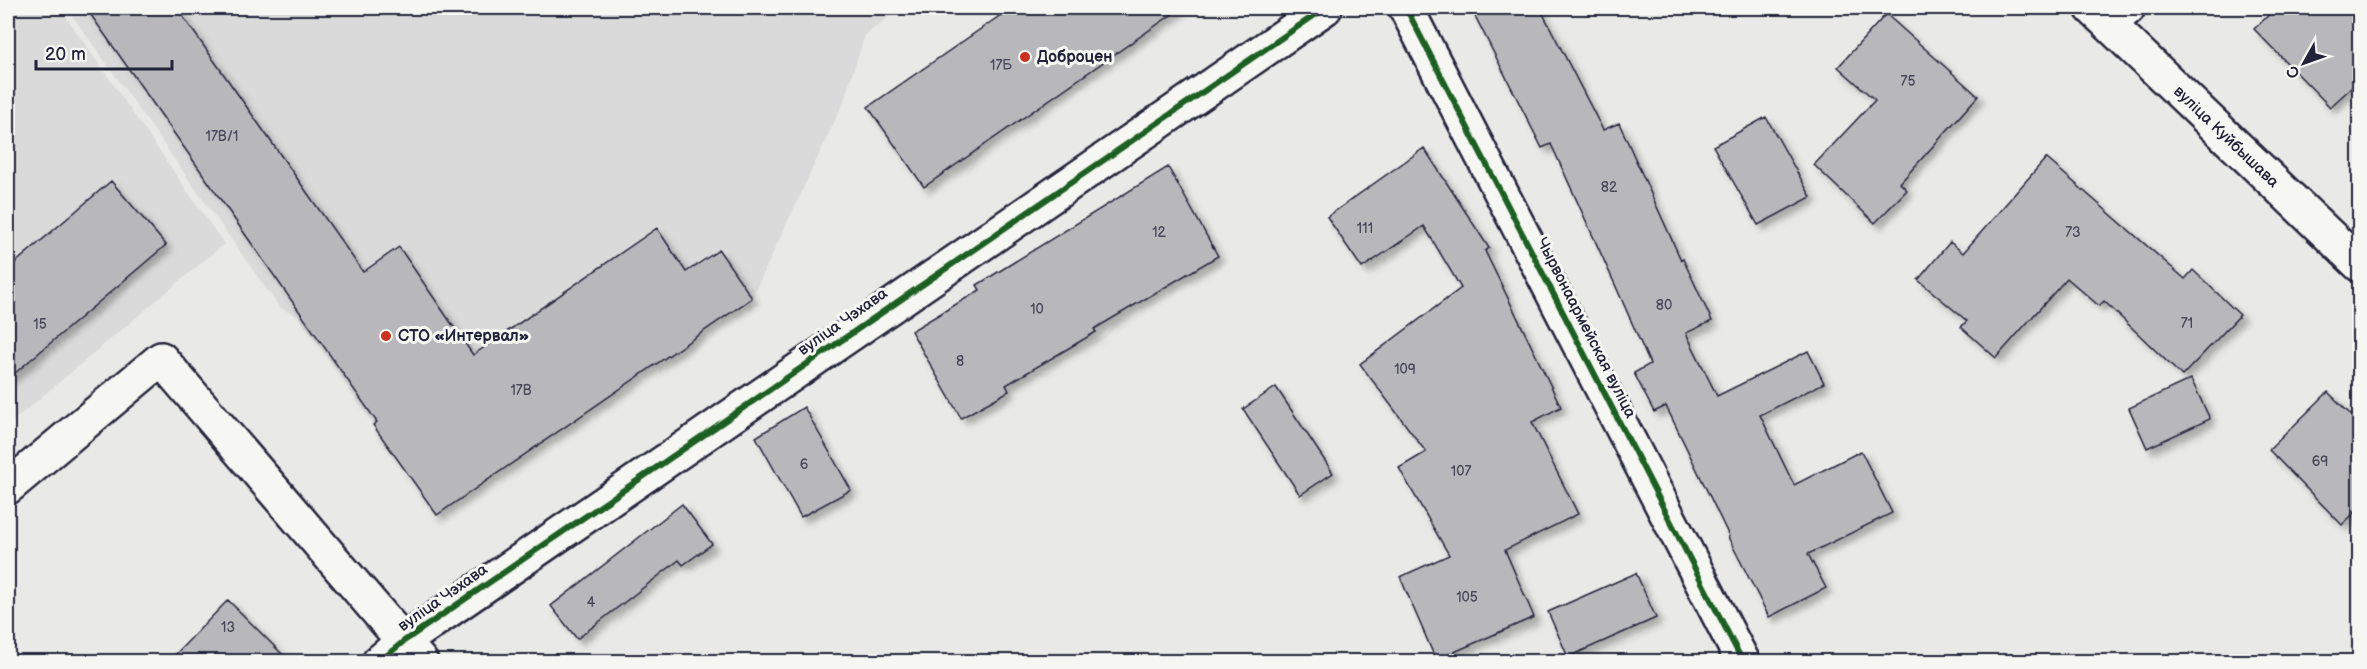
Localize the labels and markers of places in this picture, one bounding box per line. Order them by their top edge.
place label: Доброцен [1037,48,1112,67]
marker: Доброцен [1018,50,1032,64]
place label: СТО «Интервал» [398,327,529,346]
marker: СТО «Интервал» [379,329,393,343]

